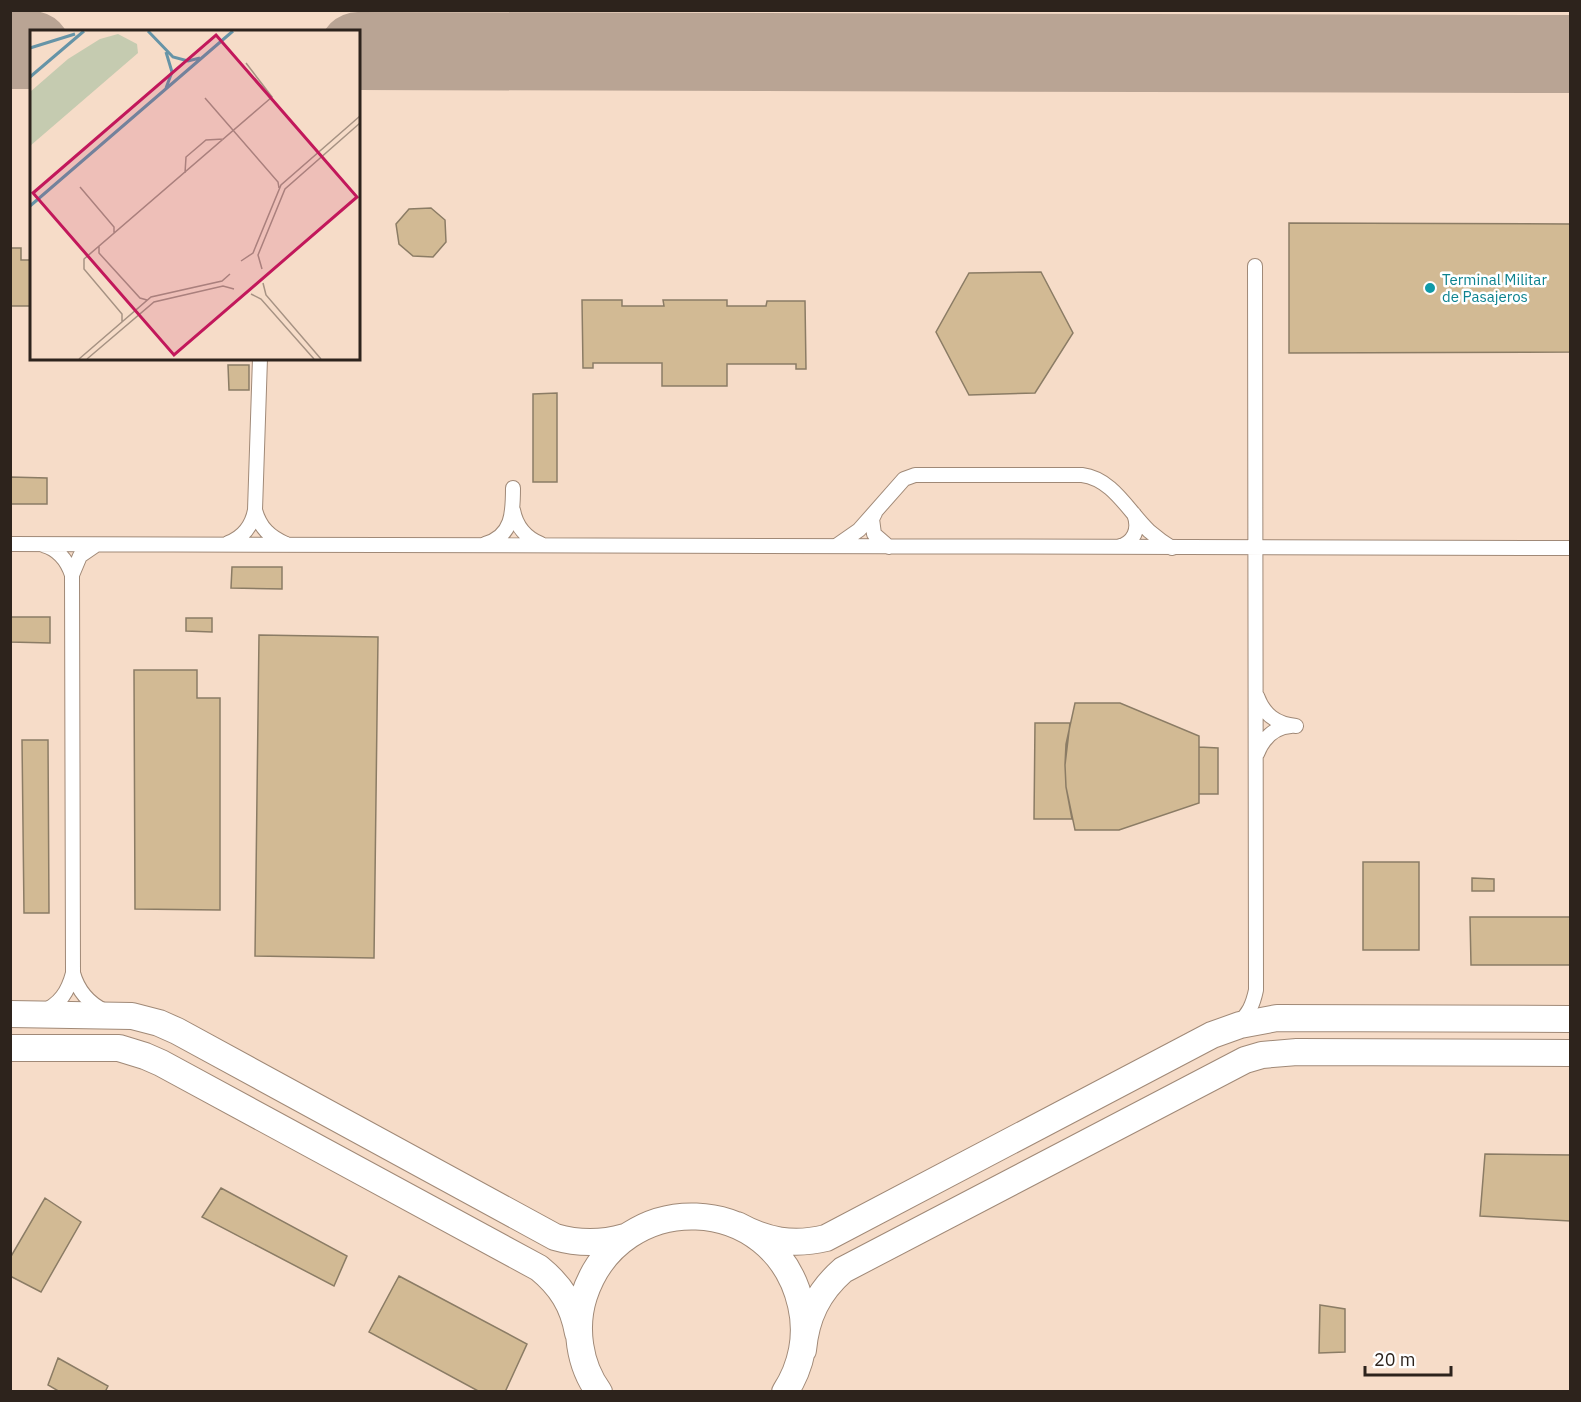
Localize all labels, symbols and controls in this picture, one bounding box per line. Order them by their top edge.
inset map [30,30,360,360]
place label: Terminal Militar de Pasajeros [1442,270,1547,306]
marker: Terminal Militar de Pasajeros [1423,281,1437,295]
scale bar [1365,1339,1450,1377]
text: 20 m [1374,1348,1416,1371]

